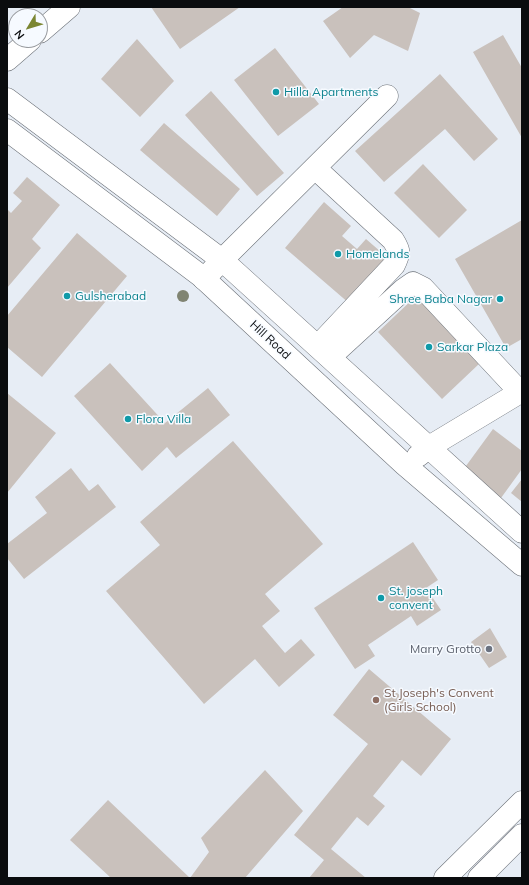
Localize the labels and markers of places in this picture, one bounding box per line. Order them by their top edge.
place label: Hilla Apartments [284,85,378,99]
marker: Hilla Apartments [271,87,281,97]
place label: Homelands [346,247,409,261]
marker: Homelands [333,249,343,259]
place label: Gulsherabad [75,289,146,303]
marker: Gulsherabad [62,291,72,301]
place label: Shree Baba Nagar [389,292,492,306]
marker: Shree Baba Nagar [495,294,505,304]
place label: Sarkar Plaza [437,340,508,354]
marker: Sarkar Plaza [424,342,434,352]
place label: Flora Villa [136,412,191,426]
marker: Flora Villa [123,414,133,424]
place label: St. joseph convent [389,584,443,612]
marker: St. joseph convent [376,593,386,603]
place label: Marry Grotto [410,642,481,656]
marker: Marry Grotto [484,644,494,654]
place label: St Joseph's Convent (Girls School) [384,686,494,714]
marker: St Joseph's Convent (Girls School) [371,695,381,705]

